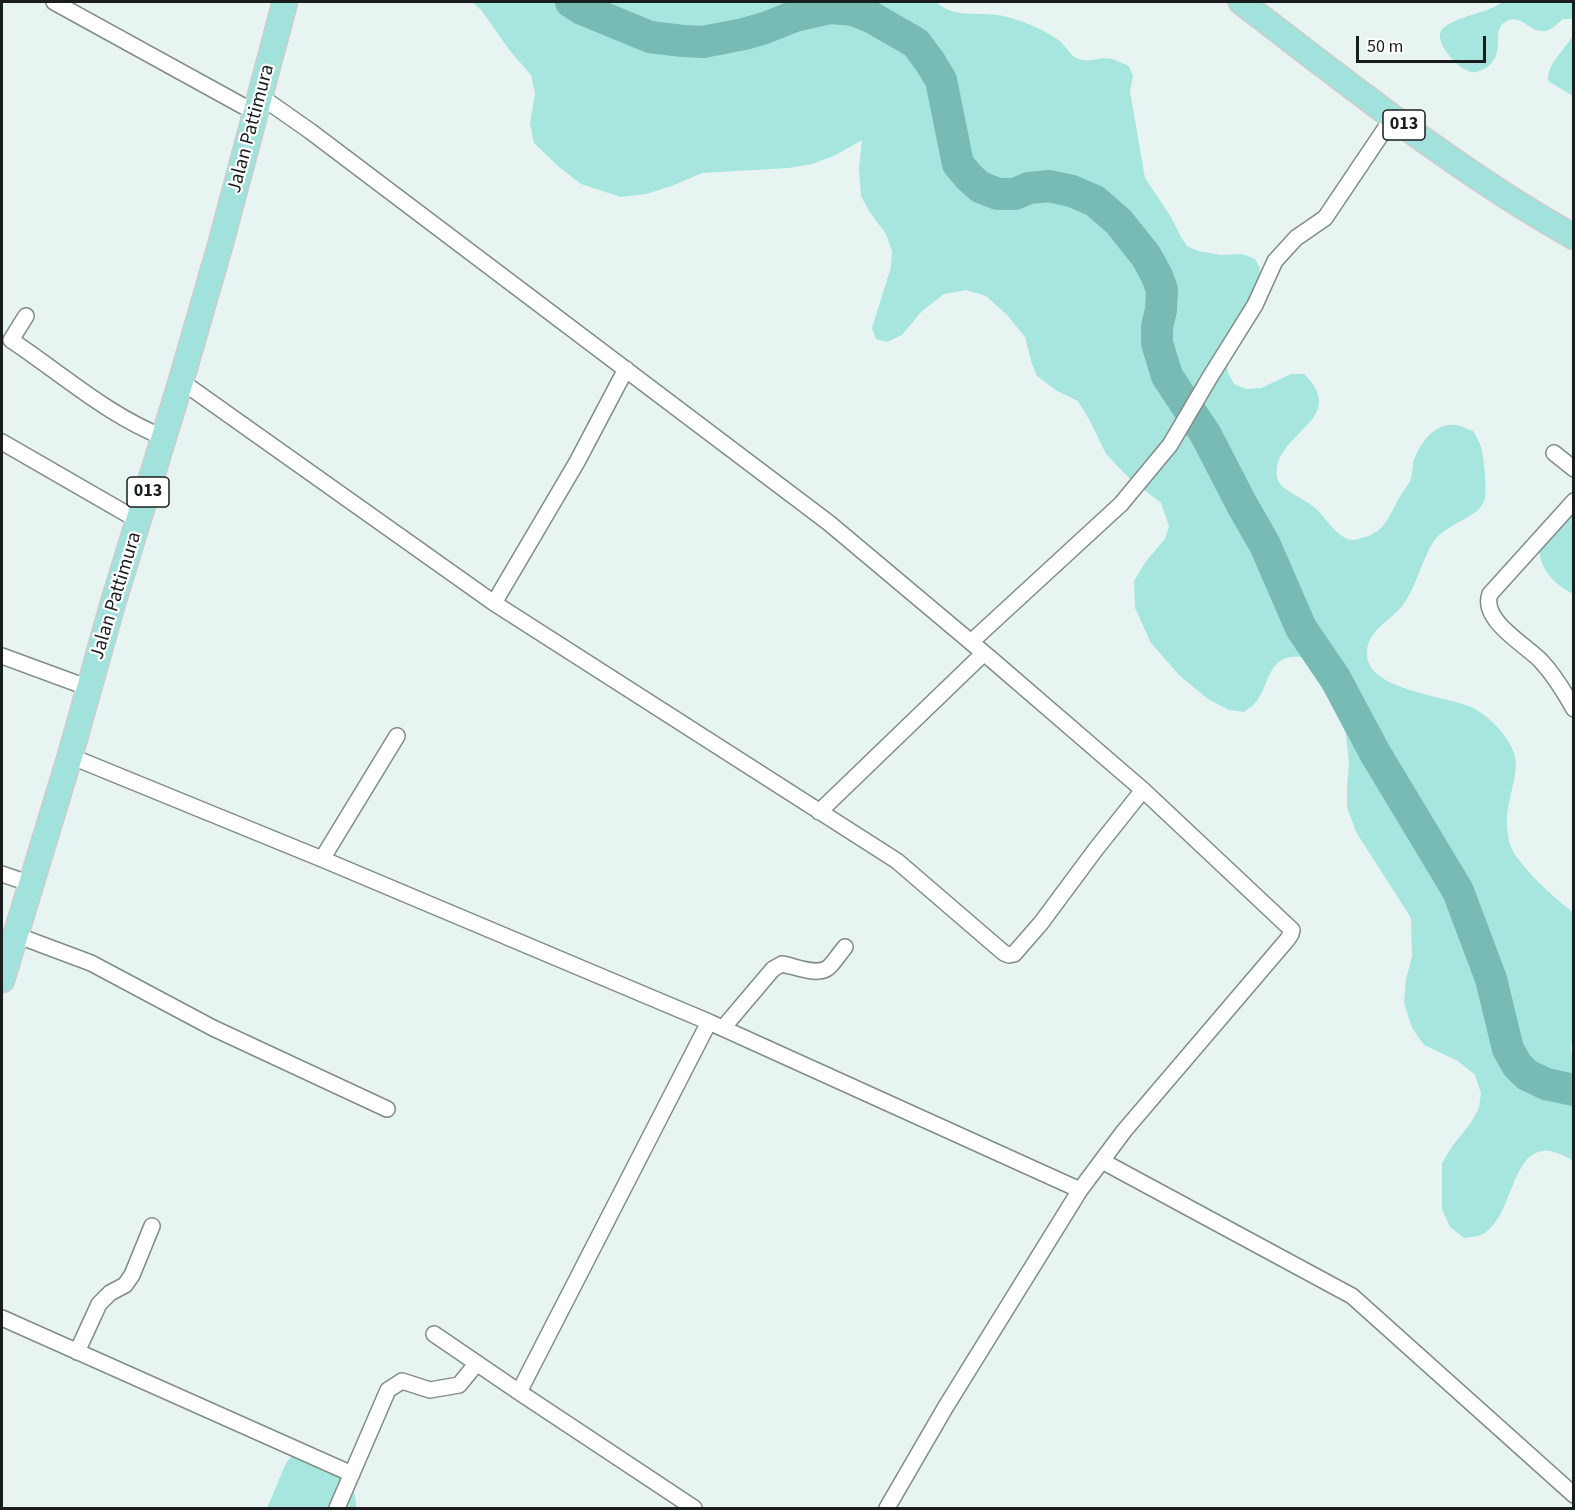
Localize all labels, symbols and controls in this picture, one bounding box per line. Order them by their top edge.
scale bar [1359,24,1490,62]
text: 50 m [1367,34,1403,59]
street label: Jalan Pattimura [223,62,281,196]
road number: 013 [1383,110,1425,140]
road number: 013 [127,477,169,507]
street label: Jalan Pattimura [86,529,148,663]

